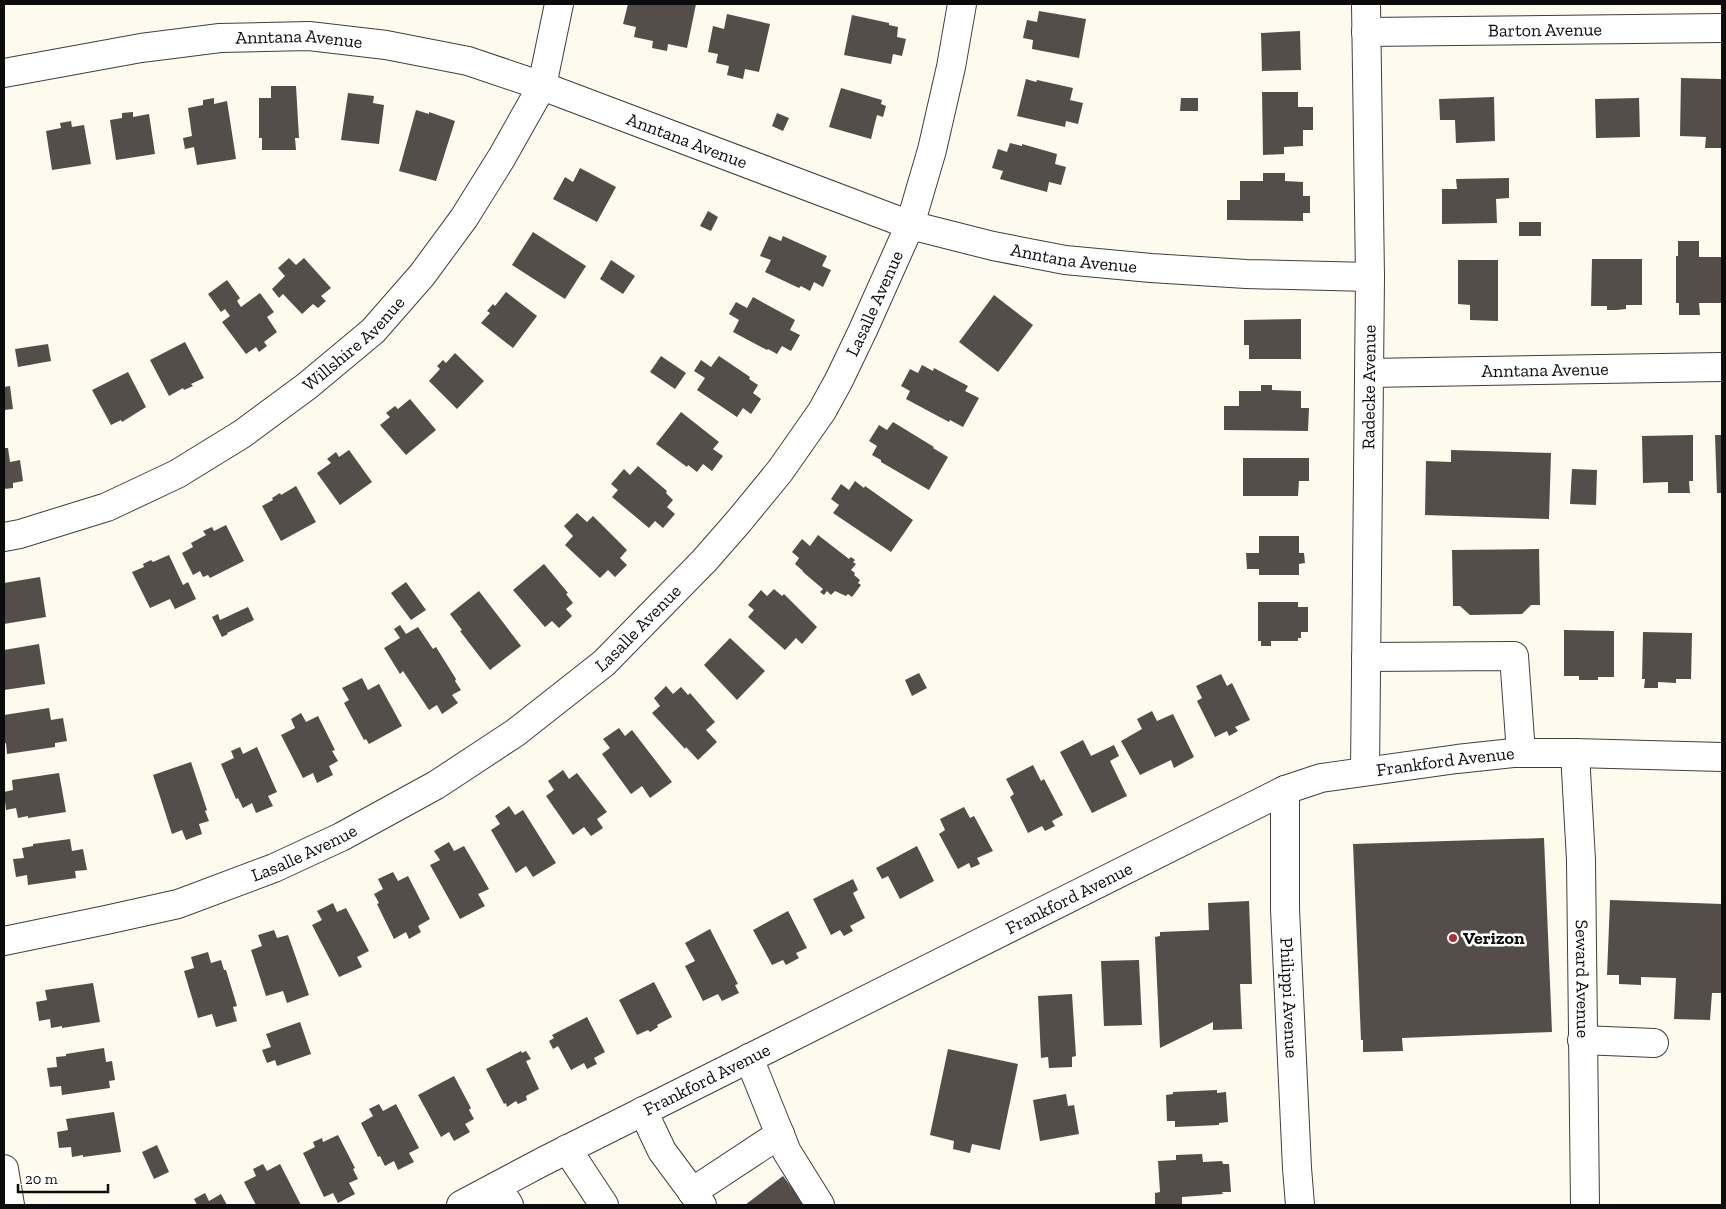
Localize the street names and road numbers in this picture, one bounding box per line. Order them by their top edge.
street label: Barton Avenue [1488,18,1602,42]
street label: Anntana Avenue [235,25,364,53]
street label: Anntana Avenue [623,108,750,174]
street label: Anntana Avenue [1009,239,1138,278]
street label: Lasalle Avenue [841,247,908,360]
street label: Willshire Avenue [298,292,409,396]
street label: Radecke Avenue [1357,325,1381,449]
street label: Anntana Avenue [1481,358,1609,382]
street label: Lasalle Avenue [591,580,686,677]
street label: Frankford Avenue [1375,742,1515,781]
street label: Lasalle Avenue [248,819,361,886]
street label: Frankford Avenue [1002,857,1136,939]
street label: Seward Avenue [1571,919,1594,1038]
street label: Philippi Avenue [1275,937,1303,1059]
street label: Frankford Avenue [640,1039,774,1120]

